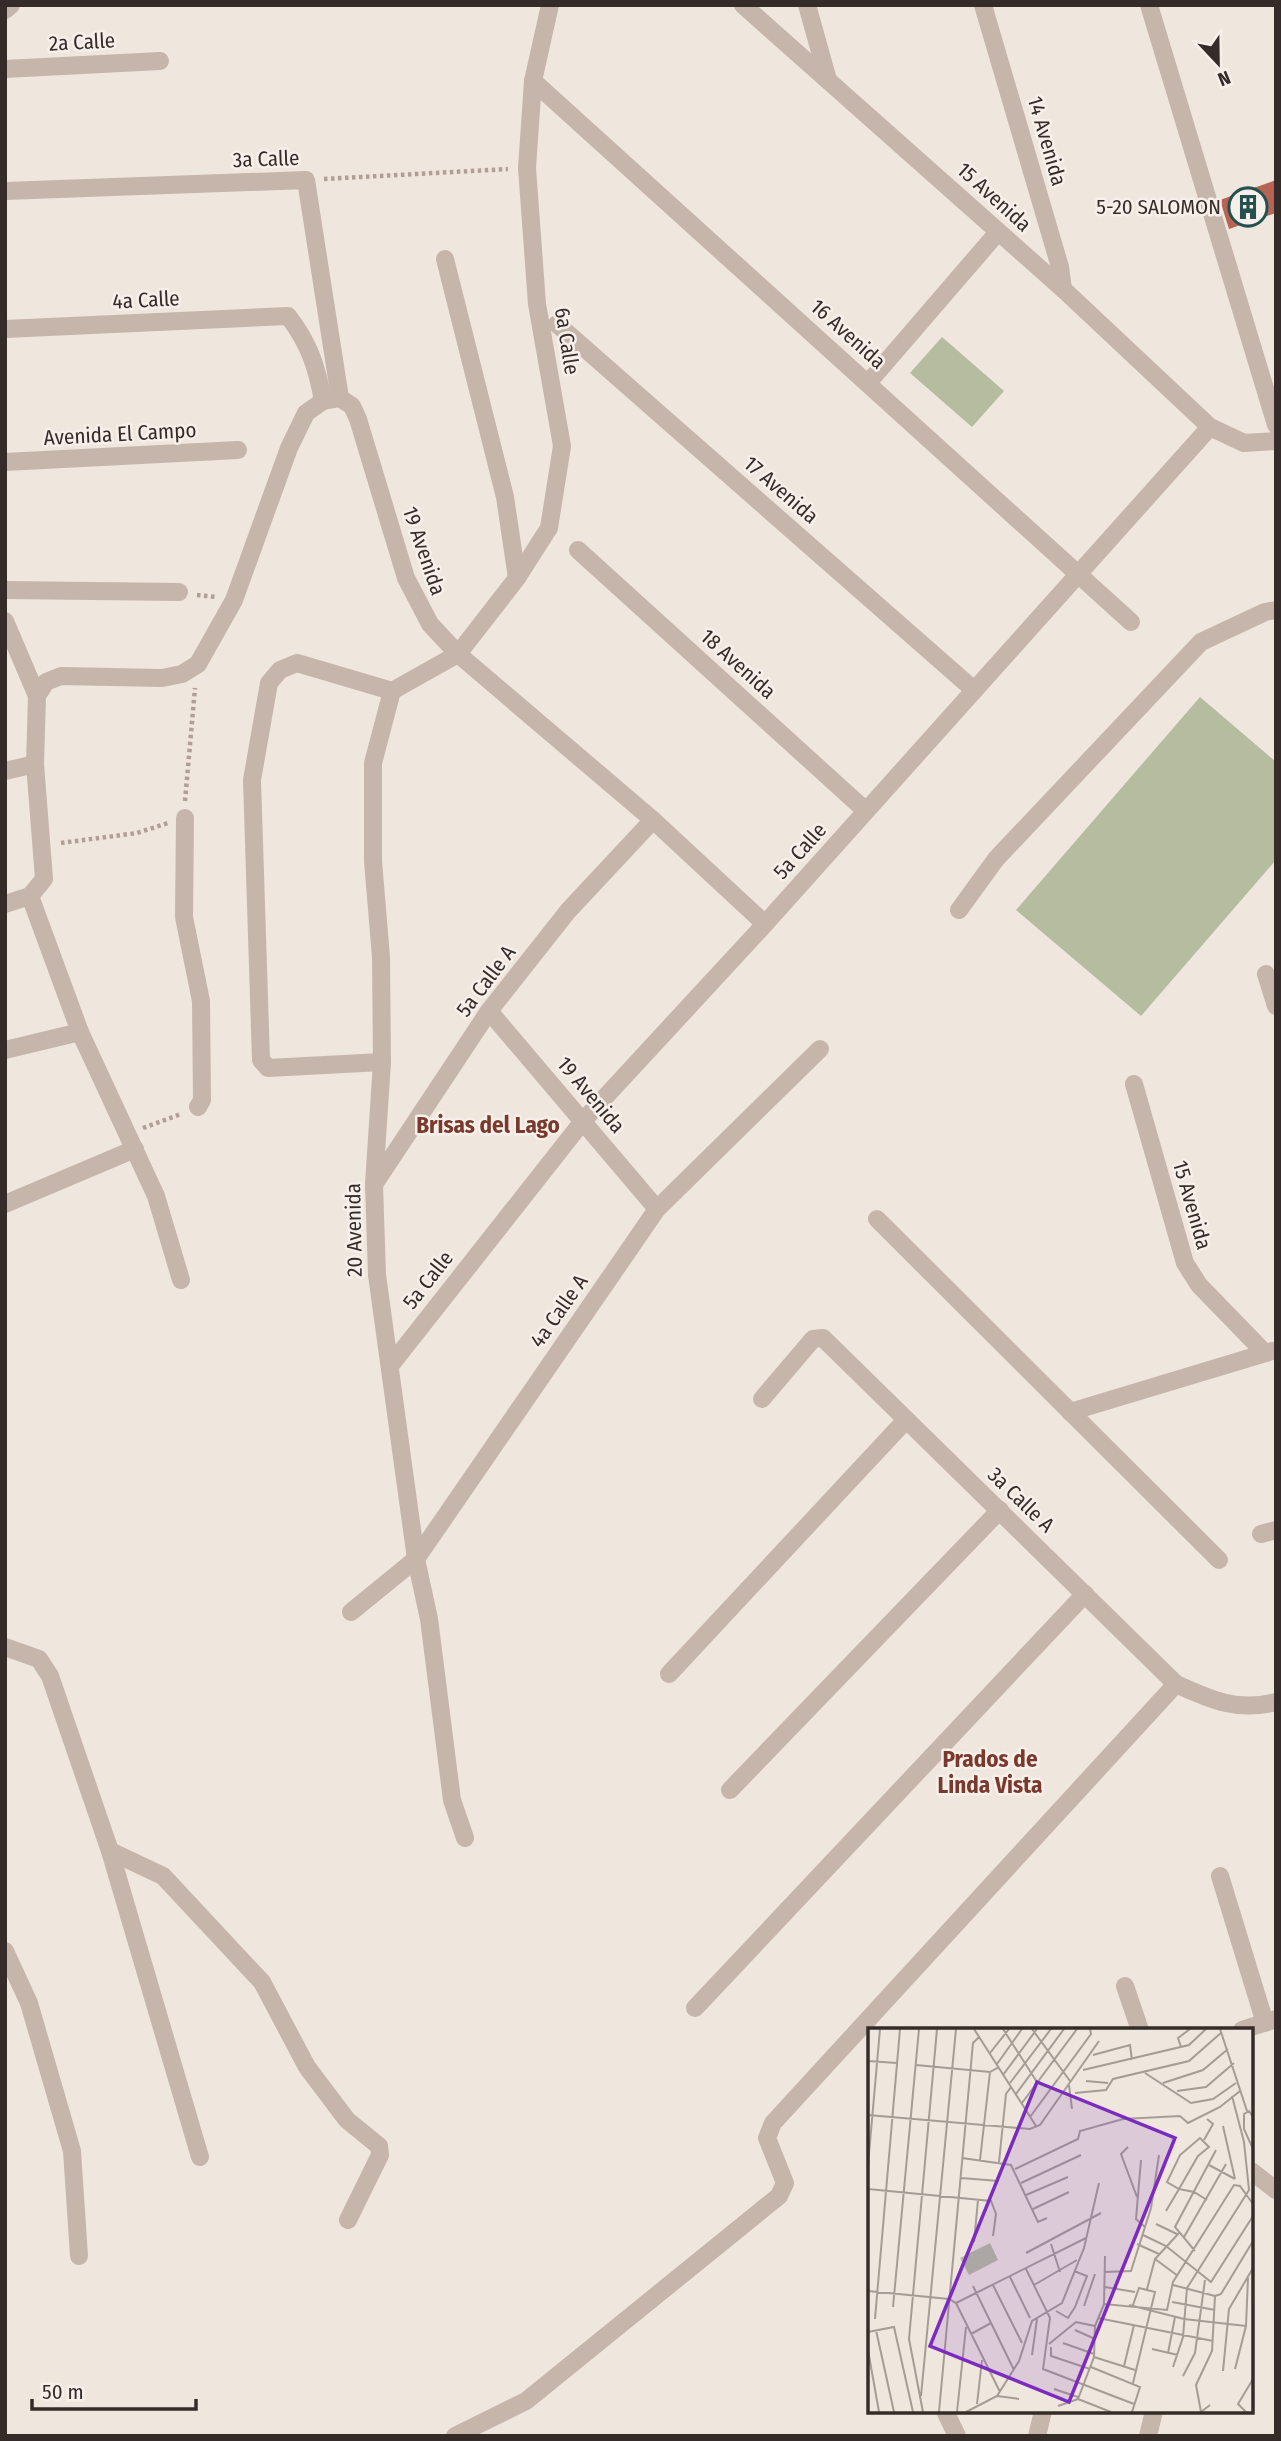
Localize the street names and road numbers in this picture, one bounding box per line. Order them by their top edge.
street label: 2a Calle [48,27,116,57]
street label: 14 Avenida [1022,93,1072,189]
street label: 3a Calle [232,145,300,173]
street label: 15 Avenida [951,157,1037,237]
street label: 4a Calle [112,285,180,315]
street label: 16 Avenida [805,294,891,374]
street label: 6a Calle [549,306,585,376]
street label: Avenida El Campo [43,417,197,451]
street label: 17 Avenida [738,451,824,529]
street label: 19 Avenida [397,503,451,599]
street label: 18 Avenida [695,623,781,705]
street label: 5a Calle [768,817,832,885]
street label: 5a Calle A [451,940,521,1022]
street label: 19 Avenida [551,1051,631,1139]
street label: 15 Avenida [1167,1158,1217,1252]
street label: 20 Avenida [340,1183,368,1277]
street label: 5a Calle [397,1246,459,1314]
street label: 4a Calle A [524,1269,594,1353]
street label: 3a Calle A [982,1462,1060,1538]

